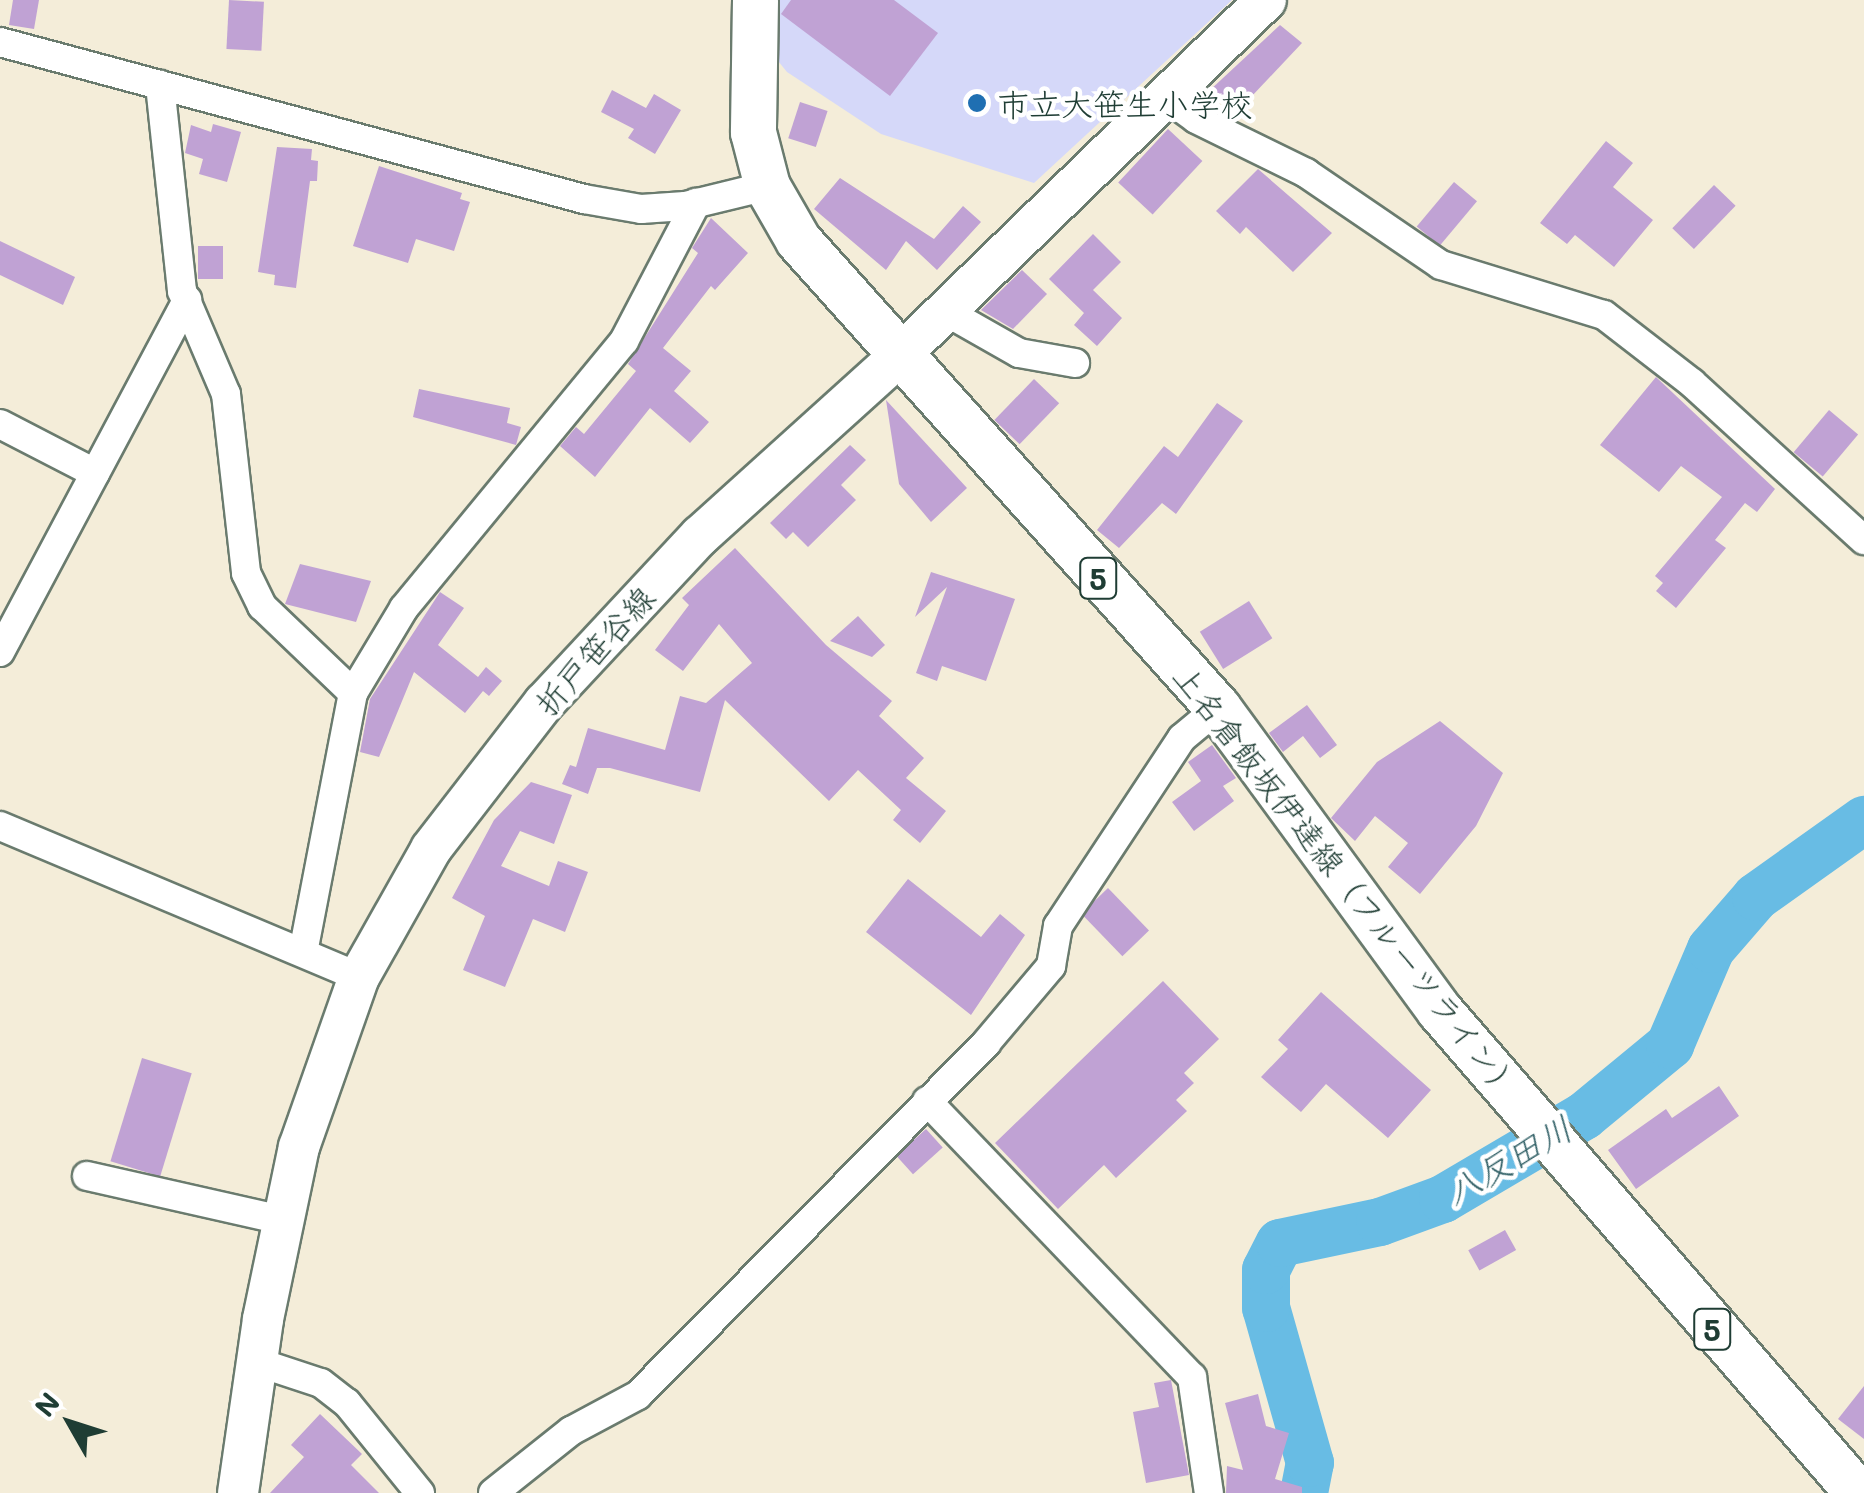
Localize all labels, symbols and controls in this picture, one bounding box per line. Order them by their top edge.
place label: 市立大笹生小学校 [997,84,1253,122]
marker: 市立大笹生小学校 [966,92,988,114]
road number: 5 [1078,553,1118,603]
street label: 折戸笹谷線 [526,578,662,722]
street label: 上名倉飯坂伊達線（フルーツライン） [1165,655,1531,1109]
water label: 八反田川 [1437,1106,1579,1212]
road number: 5 [1692,1304,1732,1354]
north arrow [20,1373,120,1473]
text: N [26,1385,67,1424]

